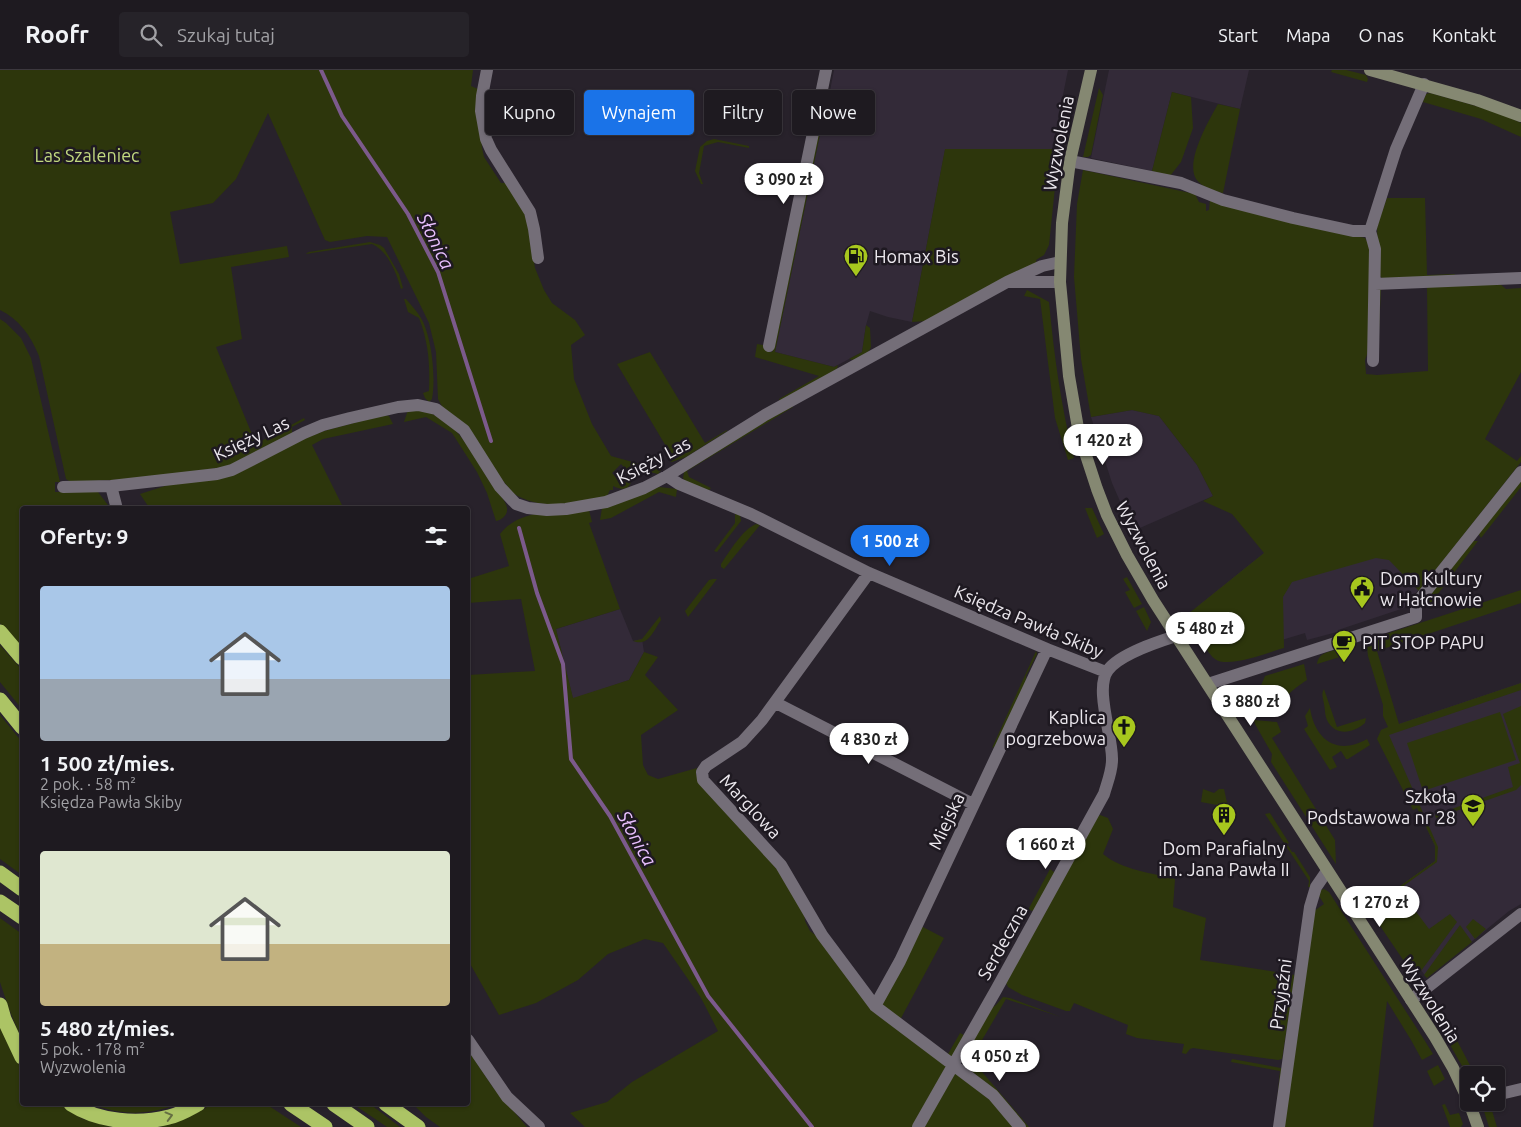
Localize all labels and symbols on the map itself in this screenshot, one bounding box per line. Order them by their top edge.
street label: Wyzwolenia [1039,94,1077,192]
park label: Las Szaleniec [35,145,139,165]
pin: 3 090 zł [732,162,836,205]
water label: Słonica [413,208,459,273]
fuel station icon: Homax Bis [843,243,869,277]
place label: Homax Bis [874,246,959,266]
street label: Księży Las [210,412,292,464]
pin: 1 420 zł [1051,424,1155,466]
street label: Księży Las [613,432,693,488]
street label: Wyzwolenia [1112,498,1176,592]
pin: 1 500 zł [838,524,942,567]
place label: Dom Kultury w Hałcnowie [1380,568,1482,609]
public building icon: Dom Kultury w Hałcnowie [1349,575,1375,609]
street label: Księdza Pawła Skiby [952,581,1107,662]
pin: 5 480 zł [1153,612,1257,654]
cafe icon: PIT STOP PAPU [1331,629,1357,663]
place label: PIT STOP PAPU [1362,632,1484,652]
pin: 3 880 zł [1199,684,1303,727]
place label: Kaplica pogrzebowa [1005,707,1106,748]
church icon: Kaplica pogrzebowa [1111,714,1137,748]
pin: 4 830 zł [817,722,921,765]
street label: Marglowa [716,770,786,842]
place label: Szkoła Podstawowa nr 28 [1307,786,1456,827]
street label: Miejska [924,789,968,853]
school or university icon: Szkoła Podstawowa nr 28 [1460,793,1486,827]
building icon: Dom Parafialny im. Jana Pawła II [1211,802,1237,836]
water label: Słonica [612,806,661,869]
pin: 1 660 zł [994,828,1098,870]
place label: Dom Parafialny im. Jana Pawła II [1158,838,1290,879]
pin: 1 270 zł [1328,886,1432,928]
street label: Serdeczna [973,901,1031,983]
street label: Wyzwolenia [1397,954,1465,1046]
street label: Przyjaźni [1265,957,1295,1031]
pin: 4 050 zł [948,1040,1052,1082]
one-way arrow [164,1111,173,1122]

